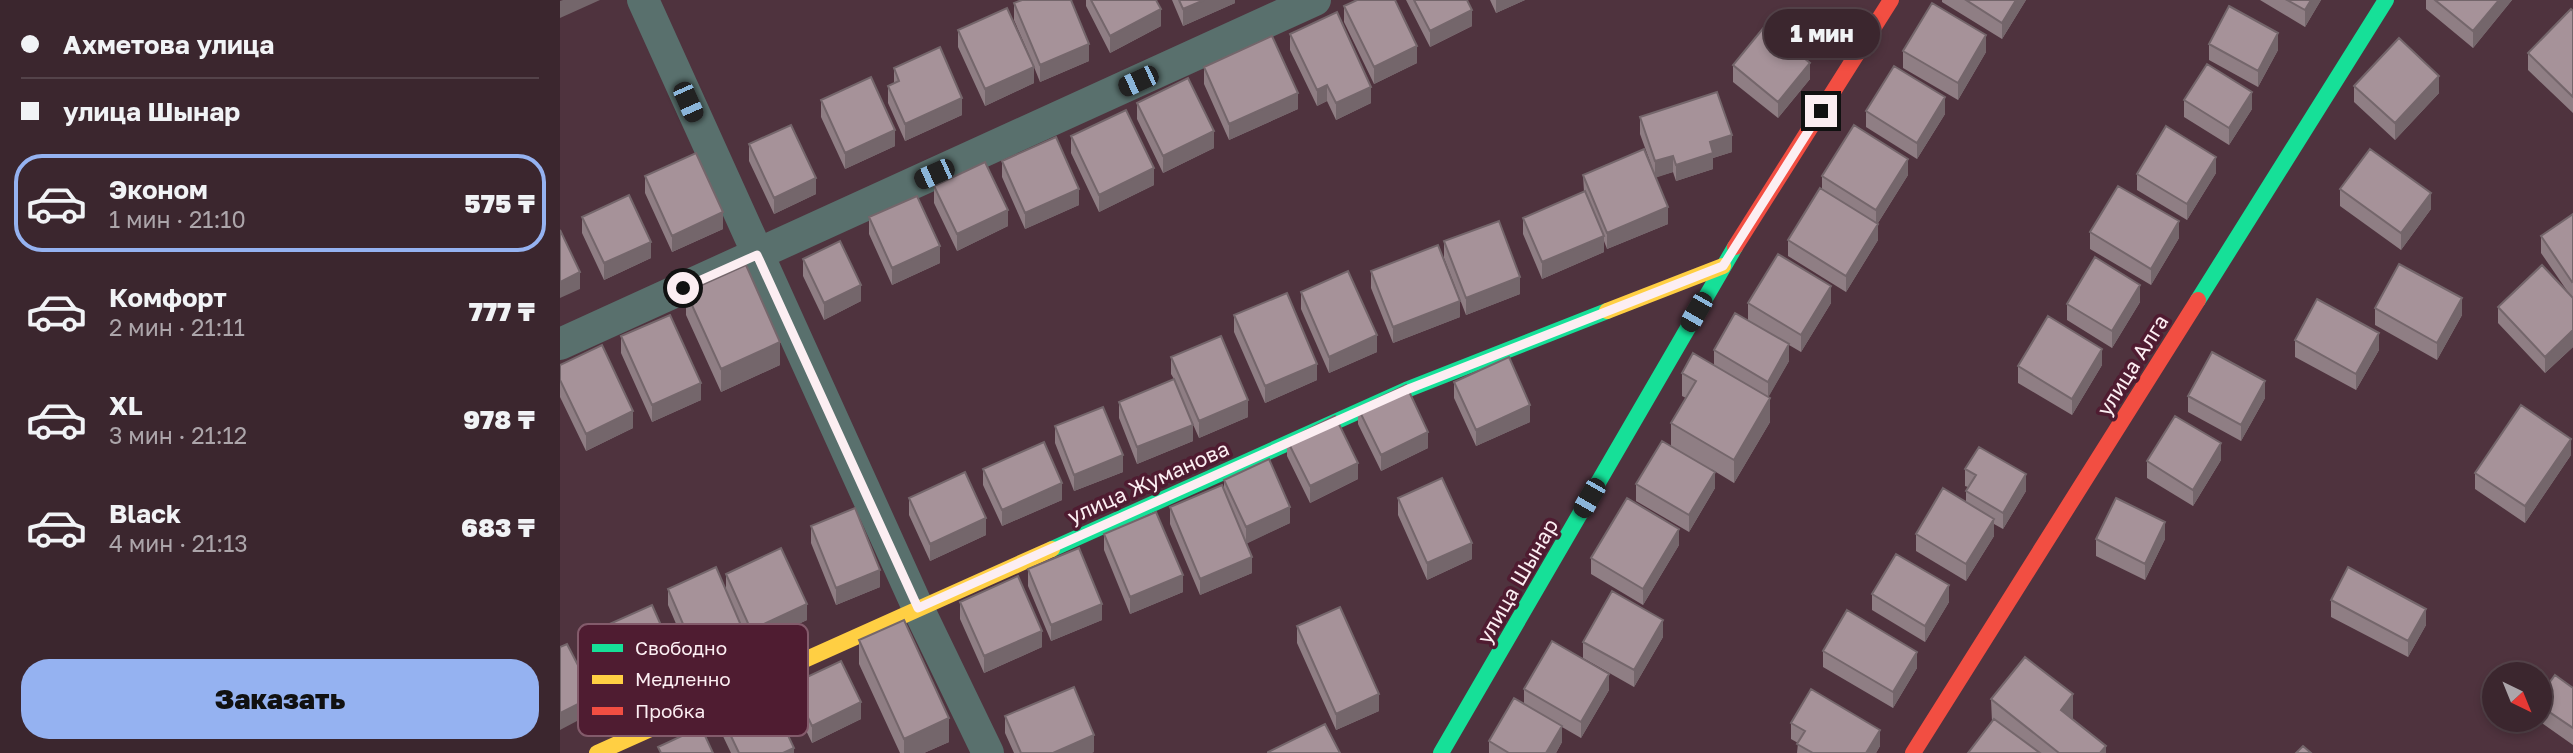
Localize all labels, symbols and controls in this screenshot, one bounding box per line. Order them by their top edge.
callout: 1 мин [1763,10,1879,58]
text: 1 мин [1790,19,1854,47]
text: Ахметова улица [63,29,274,60]
car [1115,63,1162,99]
car [670,79,707,125]
route end [1805,95,1837,127]
text: улица Шынар [63,96,240,127]
car [911,156,958,192]
icon: car [25,172,88,235]
text: Эконом [109,174,208,205]
text: 575 ₸ [464,188,535,219]
text: 1 мин · 21:10 [109,205,246,233]
route start [667,272,699,304]
icon: car [25,280,88,343]
text: Комфорт [109,282,227,313]
car [1677,289,1716,335]
text: 777 ₸ [469,296,535,327]
street label: улица Алга [2091,309,2173,421]
text: 2 мин · 21:11 [109,313,245,341]
icon: car [25,388,88,451]
text: XL [109,390,143,421]
text: 978 ₸ [463,404,535,435]
text: 3 мин · 21:12 [109,421,247,449]
street label: улица Жуманова [1063,435,1233,529]
car [1570,475,1609,521]
icon: car [25,496,88,559]
text: Black [109,498,181,529]
text: 683 ₸ [461,512,535,543]
street label: улица Шынар [1471,514,1563,648]
text: 4 мин · 21:13 [109,529,248,557]
legend [578,624,808,736]
text: Свободно [635,636,727,659]
button: Заказать [21,659,539,739]
north arrow [2482,662,2552,732]
map controls [2482,662,2552,732]
text: Медленно [635,667,731,690]
text: Пробка [635,699,705,722]

